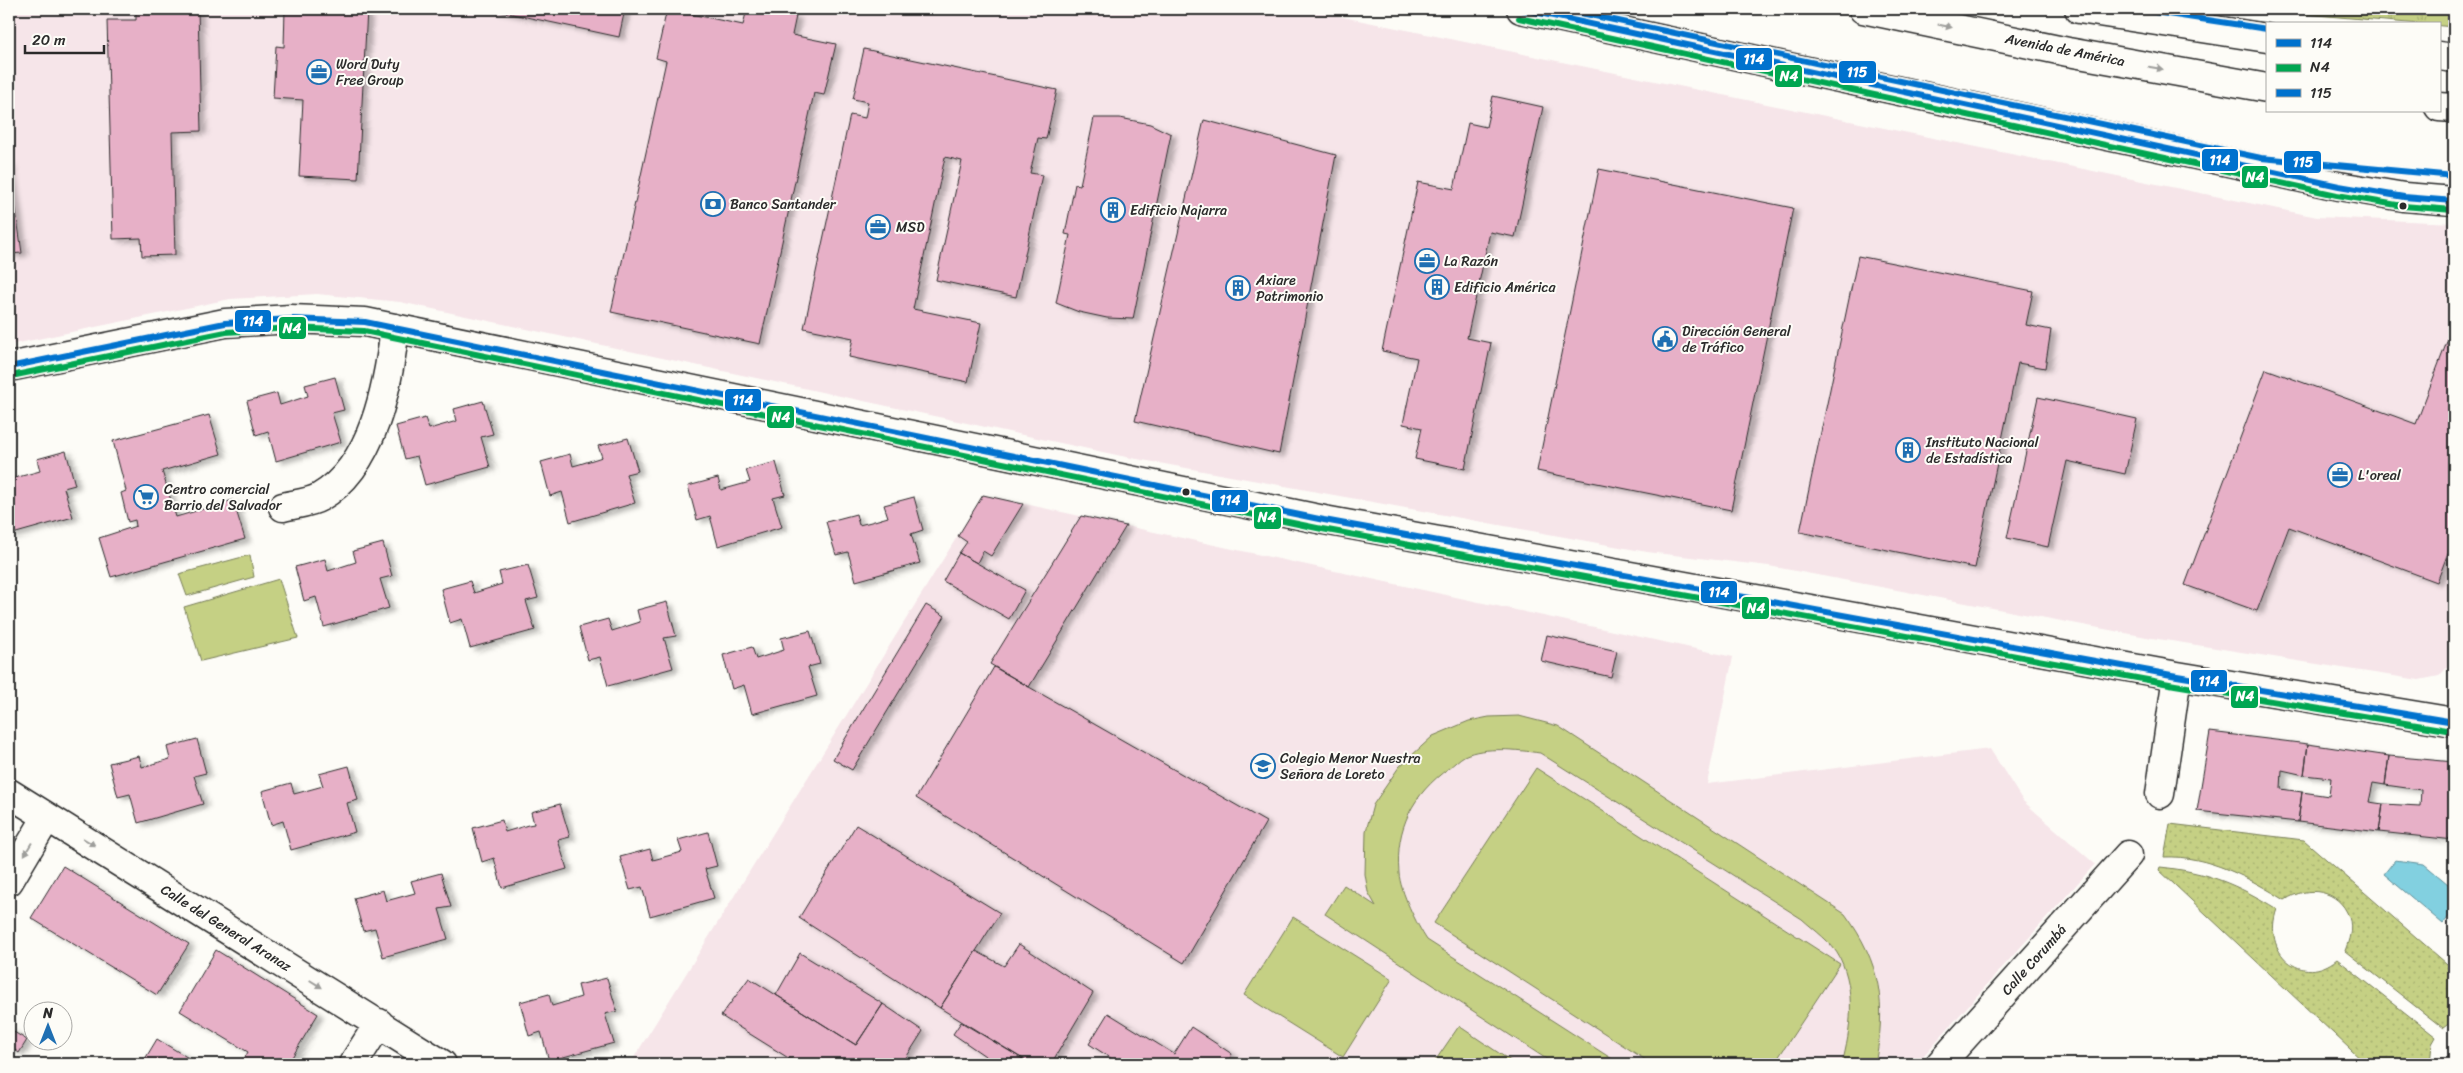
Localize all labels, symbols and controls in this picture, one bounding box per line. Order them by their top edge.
scale bar [25,22,104,54]
one-way arrow [1938,22,1953,30]
legend [2266,22,2440,112]
street label: Avenida de América [2002,26,2127,74]
text: 20 m [32,27,66,53]
text: 114 [2310,30,2332,56]
line badge: 114 [1735,47,1773,71]
text: 114 [1744,47,1765,72]
place label: Word Duty Free Group [336,52,404,93]
text: N4 [2310,54,2330,80]
office icon: Word Duty Free Group [306,59,332,85]
line badge: 115 [1838,60,1877,84]
text: 115 [1847,60,1868,85]
line badge: N4 [1774,64,1803,88]
text: N4 [1779,64,1798,89]
one-way arrow [2148,64,2164,72]
text: 115 [2310,80,2332,106]
line badge: 114 [2201,148,2239,172]
text: 114 [2210,148,2231,173]
line badge: 115 [2283,150,2322,174]
text: 115 [2293,150,2314,175]
line badge: N4 [2241,165,2269,189]
text: N4 [2245,165,2264,190]
bank icon: Banco Santander [700,191,726,217]
place label: Banco Santander [730,192,837,217]
building icon: Edificio Najarra [1100,197,1126,223]
place label: Edificio Najarra [1130,198,1227,223]
unlabelled marker [2398,201,2408,211]
office icon: MSD [865,214,891,240]
place label: MSD [896,215,925,240]
office icon: La Razón [1414,248,1440,274]
place label: La Razón [1444,249,1498,274]
place label: Axiare Patrimonio [1255,268,1323,309]
building icon: Edificio América [1424,274,1450,300]
building icon: Axiare Patrimonio [1225,275,1251,301]
place label: Edificio América [1454,275,1557,300]
line badge: 114 [234,309,272,333]
text: 114 [243,309,264,334]
line badge: N4 [278,316,307,340]
text: N4 [282,316,301,341]
place label: Dirección General de Tráfico [1682,319,1792,360]
public building icon: Dirección General de Tráfico [1652,326,1678,352]
line badge: 114 [724,388,762,412]
text: 114 [733,388,754,413]
line badge: N4 [766,405,795,429]
text: N4 [771,405,790,430]
place label: Instituto Nacional de Estadística [1925,430,2039,471]
building icon: Instituto Nacional de Estadística [1895,437,1921,463]
office icon: L'oreal [2327,462,2353,488]
place label: L'oreal [2358,463,2402,488]
place label: Centro comercial Barrio del Salvador [164,477,283,518]
supermarket icon: Centro comercial Barrio del Salvador [133,484,159,510]
unlabelled marker [1181,487,1191,497]
text: 114 [1220,488,1241,513]
line badge: 114 [1211,489,1249,513]
text: N4 [1257,505,1276,530]
line badge: N4 [1253,506,1282,530]
line badge: 114 [1700,580,1738,604]
text: 114 [1709,580,1730,605]
line badge: N4 [1741,596,1770,620]
text: N4 [1746,596,1765,621]
line badge: 114 [2190,669,2228,693]
text: 114 [2199,669,2220,694]
text: N4 [2235,684,2254,709]
line badge: N4 [2230,685,2259,709]
place label: Colegio Menor Nuestra Señora de Loreto [1280,746,1421,787]
school or university icon: Colegio Menor Nuestra Señora de Loreto [1250,753,1276,779]
one-way arrow [82,838,96,847]
one-way arrow [23,842,33,855]
street label: Calle del General Aranaz [156,877,297,979]
street label: Calle Corumbá [1995,919,2073,1001]
one-way arrow [310,979,323,988]
north arrow [22,1000,72,1050]
text: N [42,1001,53,1026]

